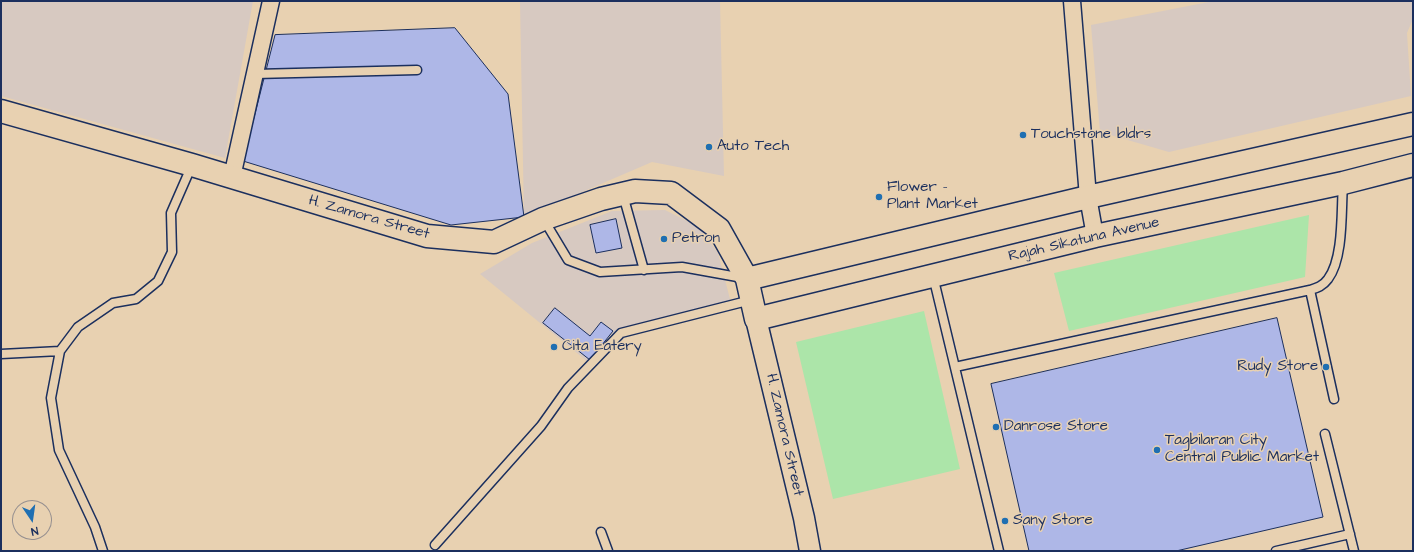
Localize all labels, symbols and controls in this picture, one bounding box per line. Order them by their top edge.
place label: Touchstone bldrs [1031,126,1151,144]
marker: Touchstone bldrs [1018,130,1028,140]
place label: Auto Tech [717,138,789,156]
marker: Auto Tech [704,142,714,152]
place label: Flower - Plant Market [887,179,978,214]
street label: H. Zamora Street [306,192,432,244]
marker: Flower - Plant Market [874,192,884,202]
street label: Rajah Sikatuna Avenue [1007,214,1161,266]
place label: Petron [672,230,720,248]
marker: Petron [659,234,669,244]
place label: Cita Eatery [562,338,642,356]
marker: Cita Eatery [549,342,559,352]
place label: Rudy Store [1237,358,1318,376]
marker: Rudy Store [1321,362,1331,372]
street label: H. Zamora Street [761,372,807,498]
place label: Danrose Store [1004,418,1108,436]
marker: Danrose Store [991,422,1001,432]
place label: Tagbilaran City Central Public Market [1165,432,1319,467]
marker: Tagbilaran City Central Public Market [1152,445,1162,455]
north arrow [12,500,52,540]
place label: Sany Store [1013,512,1093,530]
marker: Sany Store [1000,516,1010,526]
text: N [30,523,40,539]

